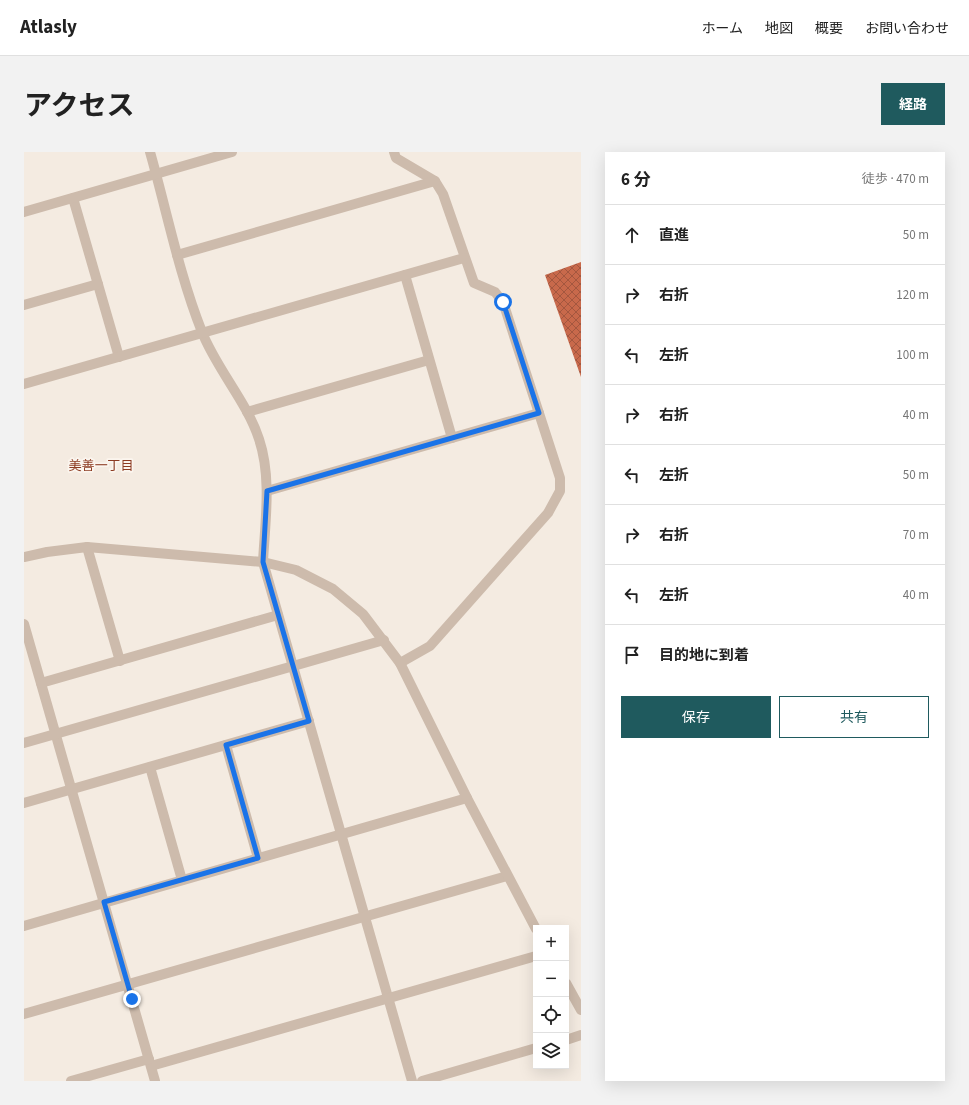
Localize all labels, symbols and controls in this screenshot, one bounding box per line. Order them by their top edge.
text: Atlasly [20,14,77,41]
text: ホーム [701,19,743,39]
text: 地図 [765,19,793,39]
text: 概要 [815,19,843,39]
text: お問い合わせ [865,19,949,39]
button: 経路 [881,83,945,125]
text: アクセス [24,86,135,126]
text: 6 分 [621,168,650,192]
text: 徒歩 · 470 m [862,170,929,188]
icon: ahead [621,224,643,246]
text: 直進 [659,225,689,246]
text: 50 m [903,226,929,244]
icon: right [621,284,643,306]
text: 右折 [659,285,689,306]
text: 120 m [896,286,929,304]
route start [494,293,512,311]
icon: left [621,344,643,366]
text: 左折 [659,345,689,366]
text: 100 m [896,346,929,364]
icon: right [621,404,643,426]
text: 右折 [659,405,689,426]
text: 40 m [903,406,929,424]
district label: 美善一丁目 [68,457,134,475]
icon: left [621,464,643,486]
text: 左折 [659,465,689,486]
text: 50 m [903,466,929,484]
icon: right [621,524,643,546]
text: 右折 [659,525,689,546]
text: 70 m [903,526,929,544]
icon: left [621,584,643,606]
text: 左折 [659,585,689,606]
text: 40 m [903,586,929,604]
icon: arrive [621,644,643,666]
text: 目的地に到着 [659,645,749,666]
button: 保存 [621,696,771,738]
button: 共有 [779,696,929,738]
map controls [533,925,569,1069]
button: + [533,925,569,961]
button: − [533,961,569,997]
route end [123,990,141,1008]
button: locate [533,997,569,1033]
button: layers [533,1033,569,1069]

